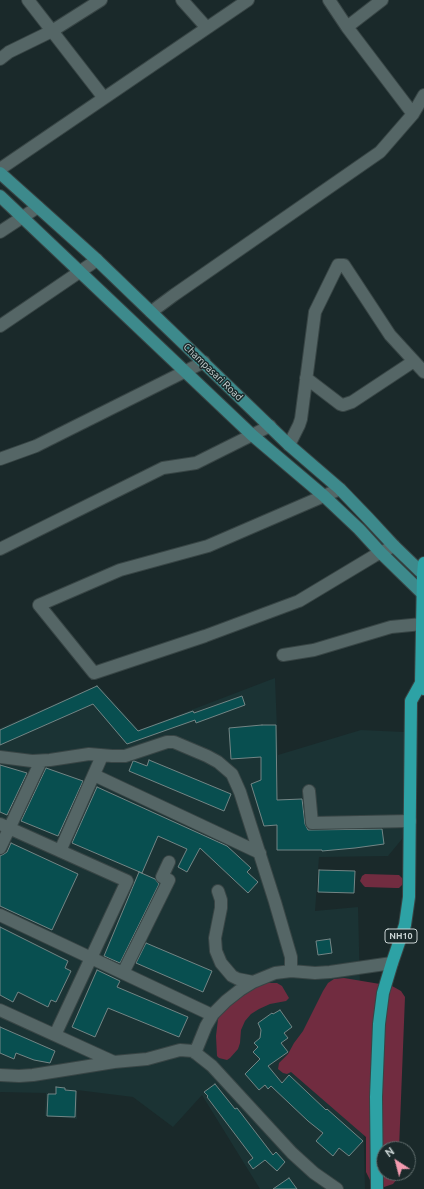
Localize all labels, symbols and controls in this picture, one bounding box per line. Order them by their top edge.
street label: Champasari Road [181,341,245,403]
road number: NH10 [385,929,417,943]
north arrow [376,1141,416,1181]
text: N [383,1145,396,1159]

